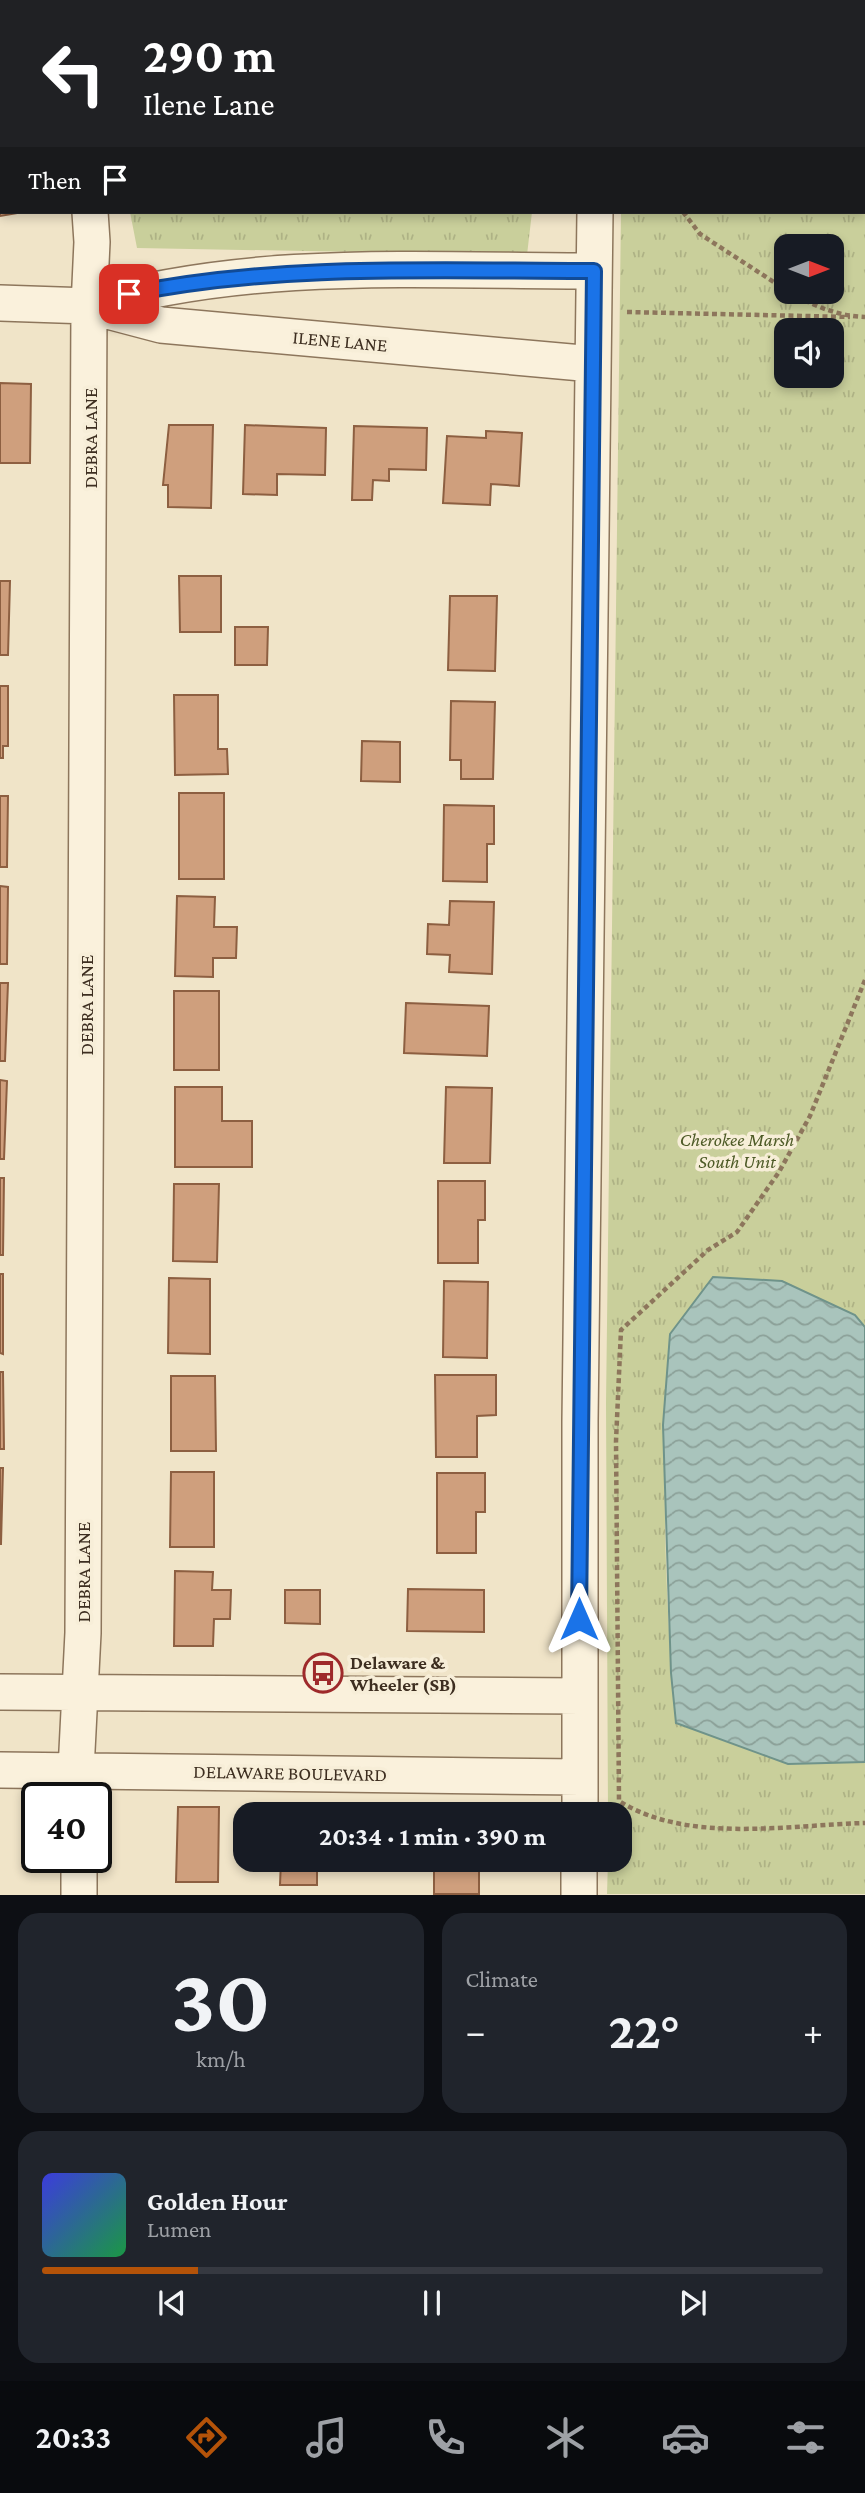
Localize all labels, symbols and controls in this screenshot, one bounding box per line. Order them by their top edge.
icon: left [28,28,119,119]
text: 290 m [143,28,275,83]
text: Ilene Lane [143,86,274,122]
icon: arrive [96,161,134,199]
text: Then [28,166,82,195]
north arrow [774,234,844,304]
map controls [774,234,844,388]
pin [99,264,159,324]
icon: arrive [110,275,148,313]
button: sound [774,318,844,388]
street label: ILENE LANE [292,326,388,356]
street label: DEBRA LANE [80,388,101,488]
street label: DEBRA LANE [76,955,97,1055]
park label: Cherokee Marsh South Unit [680,1129,794,1172]
street label: DEBRA LANE [73,1522,94,1622]
position arrow [542,1582,616,1656]
bus stop icon: Delaware & Wheeler (SB) [302,1652,344,1694]
place label: Delaware & Wheeler (SB) [349,1652,457,1696]
street label: DELAWARE BOULEVARD [193,1761,387,1785]
speed limit sign: 40 [21,1782,112,1873]
text: 20:34 · 1 min · 390 m [319,1822,546,1851]
text: 30 [171,1949,271,2051]
text: Climate [466,1966,538,1992]
text: 22° [608,2001,680,2059]
text: − [466,2010,486,2052]
text: + [803,2010,823,2052]
text: km/h [196,2046,246,2072]
text: Golden Hour [147,2187,288,2216]
text: Lumen [147,2216,211,2242]
icon: previous [153,2284,191,2322]
icon: pause [413,2284,451,2322]
icon: next [674,2284,712,2322]
icon: directions [182,2413,231,2462]
icon: music [302,2413,351,2462]
icon: phone [421,2413,470,2462]
icon: climate [541,2413,590,2462]
icon: car [661,2413,710,2462]
icon: filters [781,2413,830,2462]
text: 20:33 [35,2419,111,2455]

